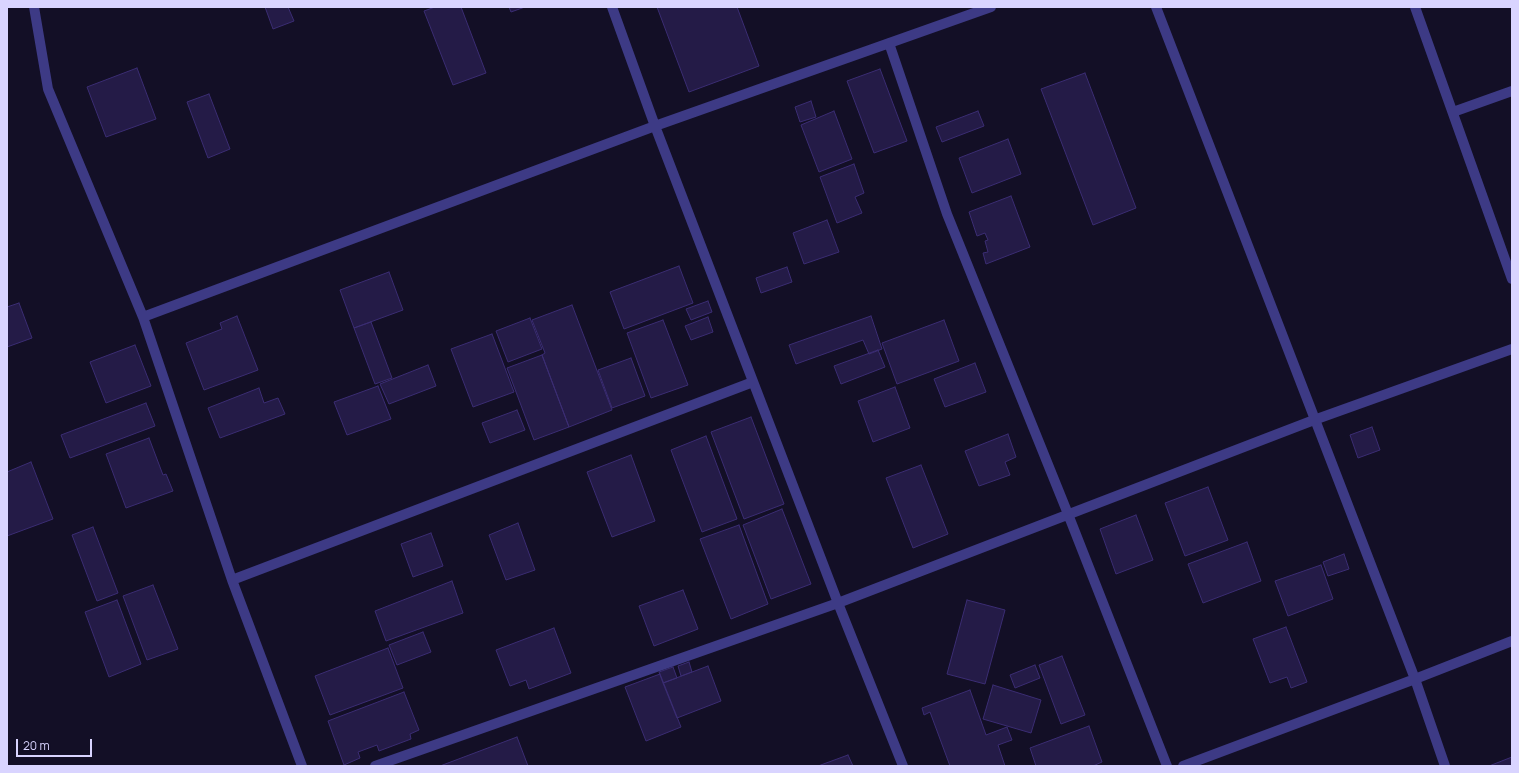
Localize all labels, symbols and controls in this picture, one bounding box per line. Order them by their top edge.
scale bar [18,731,94,757]
text: 20 m [23,737,50,754]

